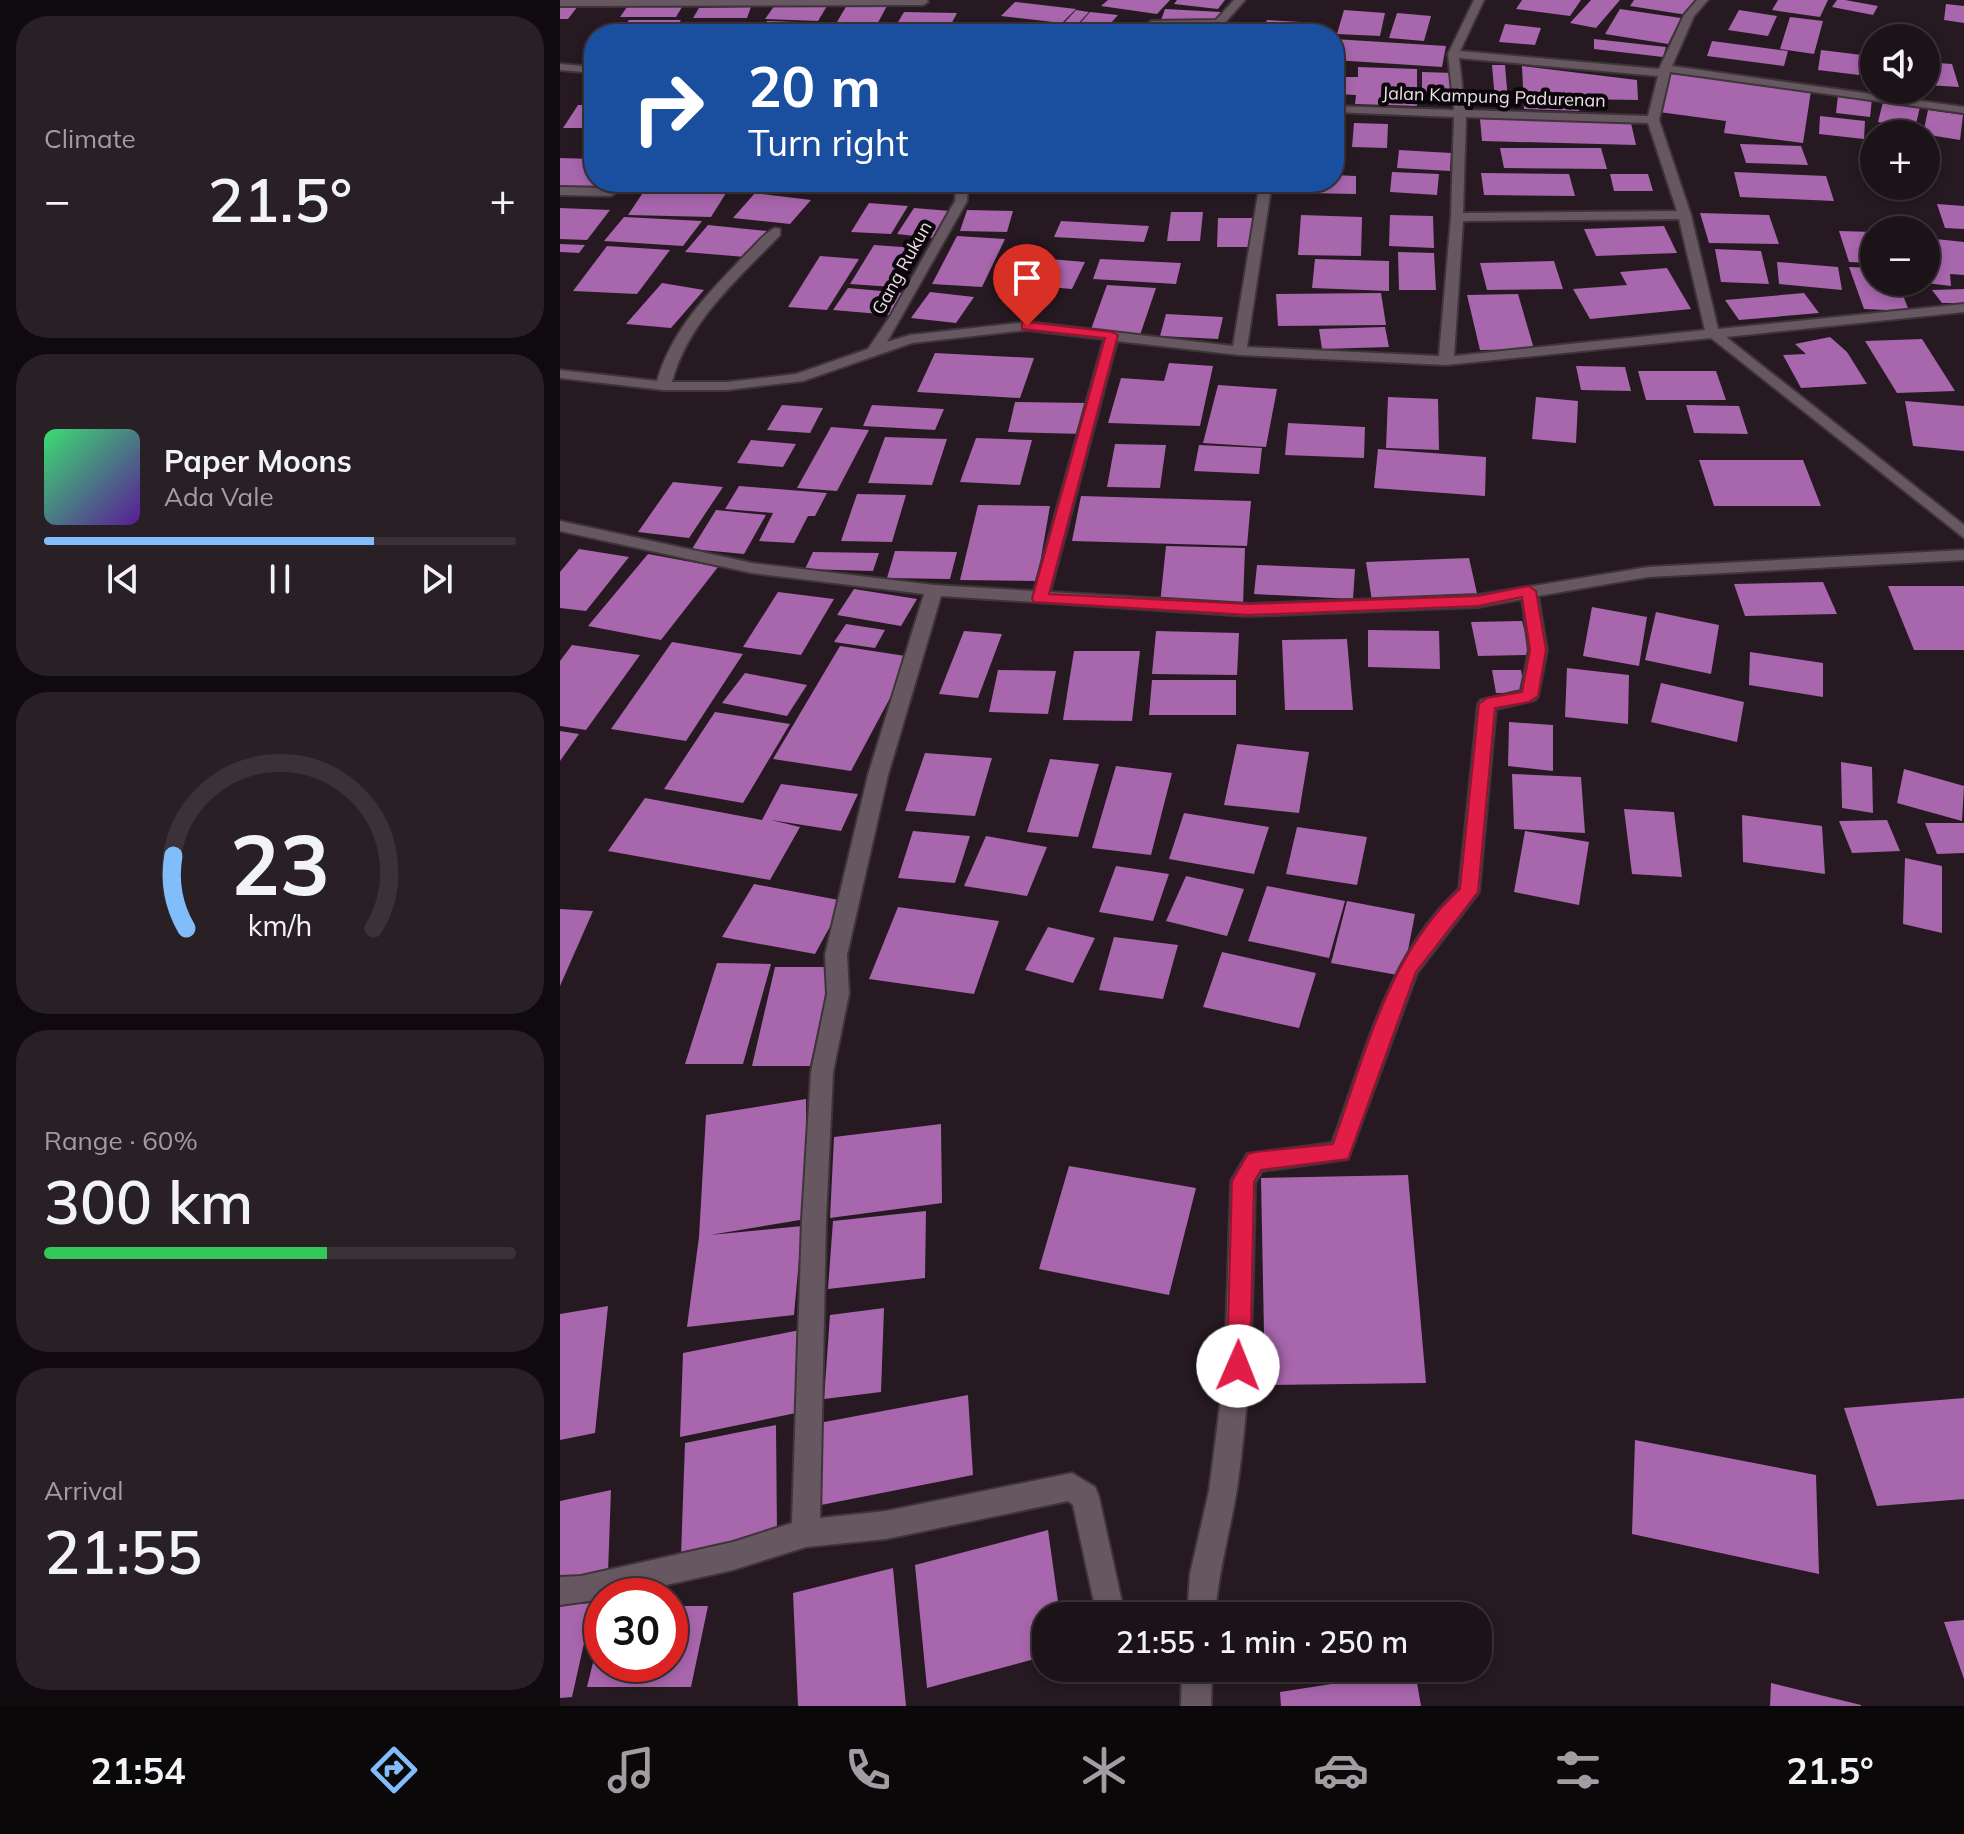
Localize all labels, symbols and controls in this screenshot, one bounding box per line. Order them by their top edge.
map controls [1860,24,1940,296]
button: sound [1860,24,1940,104]
text: 20 m [748,51,881,121]
icon: right [616,56,720,160]
street label: Jalan Kampung Padurenan [1382,81,1606,112]
text: Turn right [748,120,909,165]
button: + [1860,120,1940,200]
text: Climate [44,122,136,155]
text: 21.5° [208,162,352,237]
text: − [44,172,70,227]
text: + [490,172,516,227]
button: − [1860,216,1940,296]
street label: Gang Rukun [867,217,937,318]
pin [993,244,1061,326]
icon: arrive [1005,256,1049,300]
text: Paper Moons [164,442,352,480]
text: Ada Vale [164,480,274,513]
icon: previous [101,557,145,601]
icon: pause [258,557,302,601]
icon: next [415,557,459,601]
text: 23 [230,811,330,916]
text: km/h [248,907,312,943]
text: Range · 60% [44,1124,198,1157]
text: 300 km [44,1164,253,1239]
position arrow [1196,1324,1280,1408]
text: Arrival [44,1474,124,1507]
text: 21:55 [44,1514,202,1589]
speed limit sign: 30 [584,1578,688,1682]
text: 21:55 · 1 min · 250 m [1116,1623,1408,1661]
icon: directions [366,1742,422,1798]
icon: music [603,1742,659,1798]
icon: phone [840,1742,896,1798]
icon: climate [1076,1742,1132,1798]
icon: car [1313,1742,1369,1798]
icon: filters [1550,1742,1606,1798]
text: 21:54 [90,1748,186,1793]
text: 21.5° [1786,1748,1874,1793]

